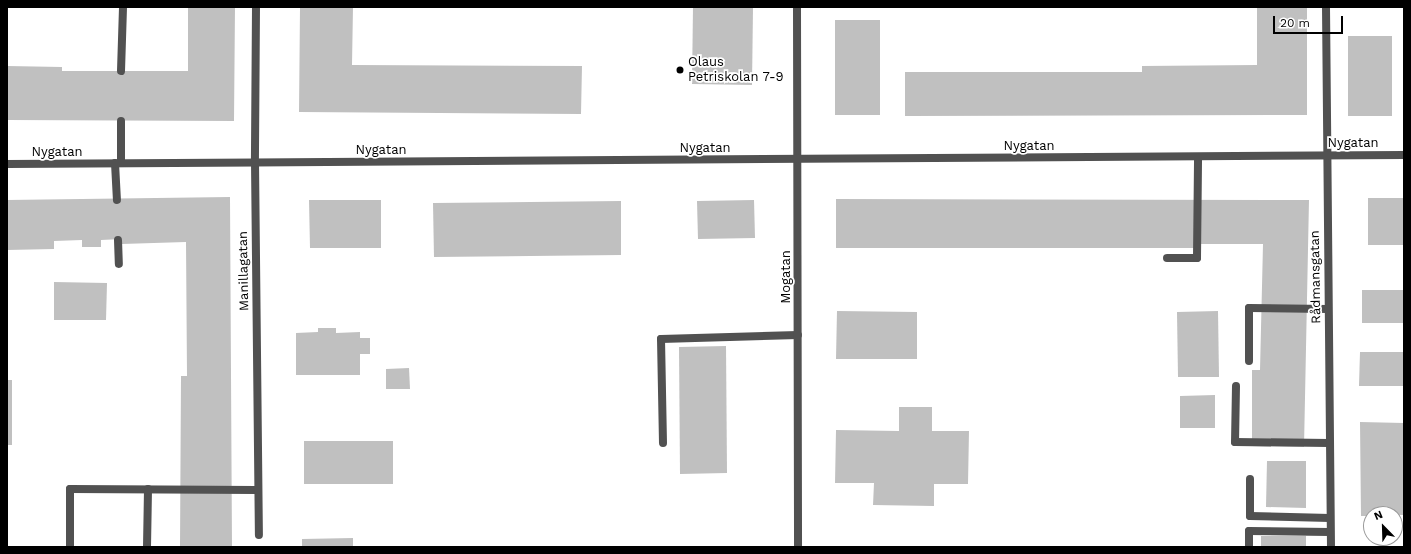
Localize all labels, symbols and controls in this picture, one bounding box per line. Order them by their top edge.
scale bar [1275,8,1345,34]
text: 20 m [1280,16,1310,30]
place label: Olaus Petriskolan 7-9 [688,55,784,86]
marker: Olaus Petriskolan 7-9 [675,65,685,75]
street label: Nygatan [1327,135,1379,151]
street label: Nygatan [1003,138,1055,154]
street label: Nygatan [679,140,731,156]
street label: Nygatan [355,142,407,158]
street label: Nygatan [31,144,83,160]
street label: Rådmansgatan [1307,230,1325,324]
street label: Manillagatan [236,231,252,311]
street label: Mogatan [778,250,794,304]
north arrow [1363,506,1403,546]
text: N [1372,508,1385,523]

